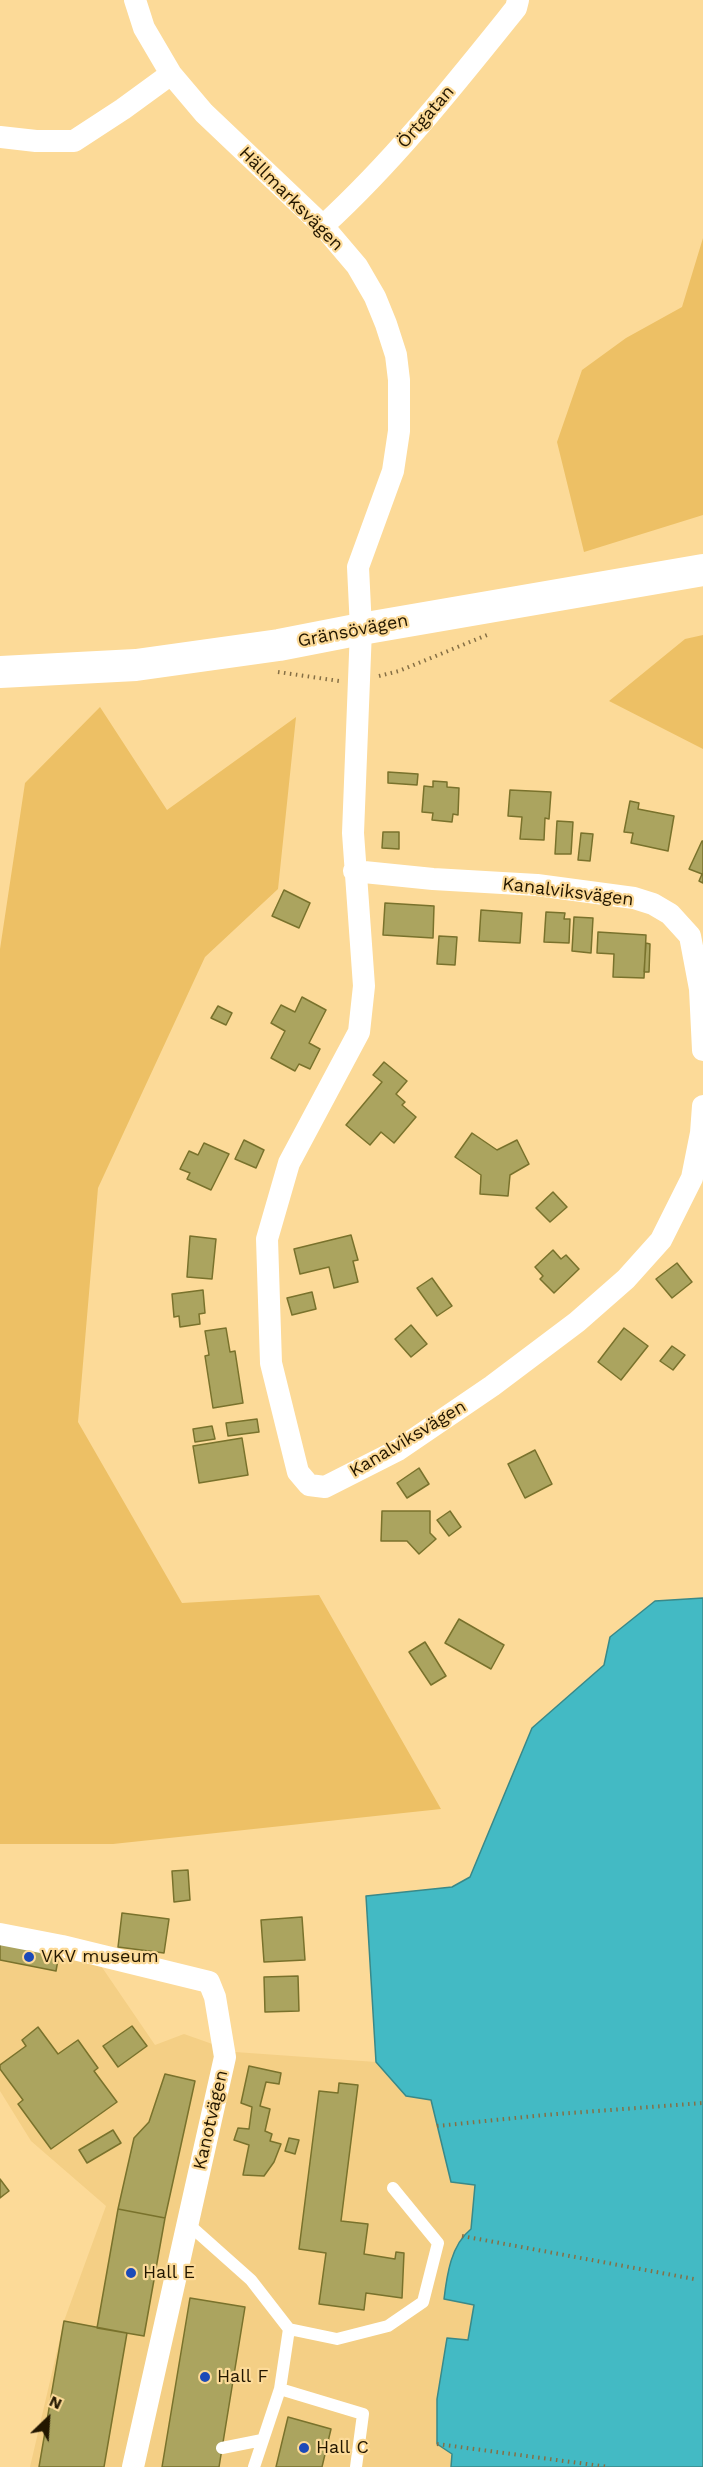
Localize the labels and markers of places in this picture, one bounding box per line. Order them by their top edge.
place label: VKV museum [41,1946,159,1968]
marker: VKV museum [22,1950,36,1964]
place label: Hall E [143,2262,195,2284]
marker: Hall E [124,2266,138,2280]
place label: Hall F [217,2366,268,2388]
marker: Hall F [198,2370,212,2384]
place label: Hall C [316,2437,369,2459]
marker: Hall C [297,2441,311,2455]

